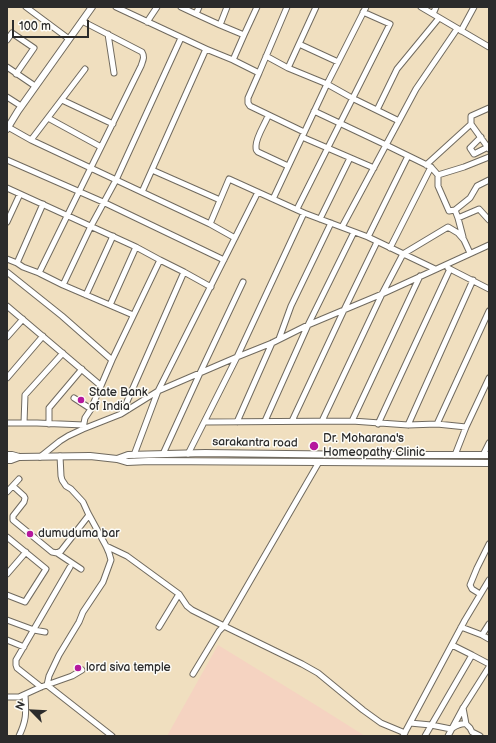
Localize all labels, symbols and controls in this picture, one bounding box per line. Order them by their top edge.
scale bar [14,12,91,38]
text: 100 m [19,19,51,34]
place label: State Bank of India [89,386,148,414]
marker: State Bank of India [76,395,86,405]
place label: Dr. Moharana's Homeopathy Clinic [323,432,425,460]
street label: sarakantra road [212,435,298,451]
marker: Dr. Moharana's Homeopathy Clinic [308,440,320,452]
place label: dumuduma bar [38,527,120,541]
marker: dumuduma bar [25,529,35,539]
place label: lord siva temple [86,661,171,675]
marker: lord siva temple [73,663,83,673]
north arrow [12,691,52,731]
text: N [13,700,28,712]

